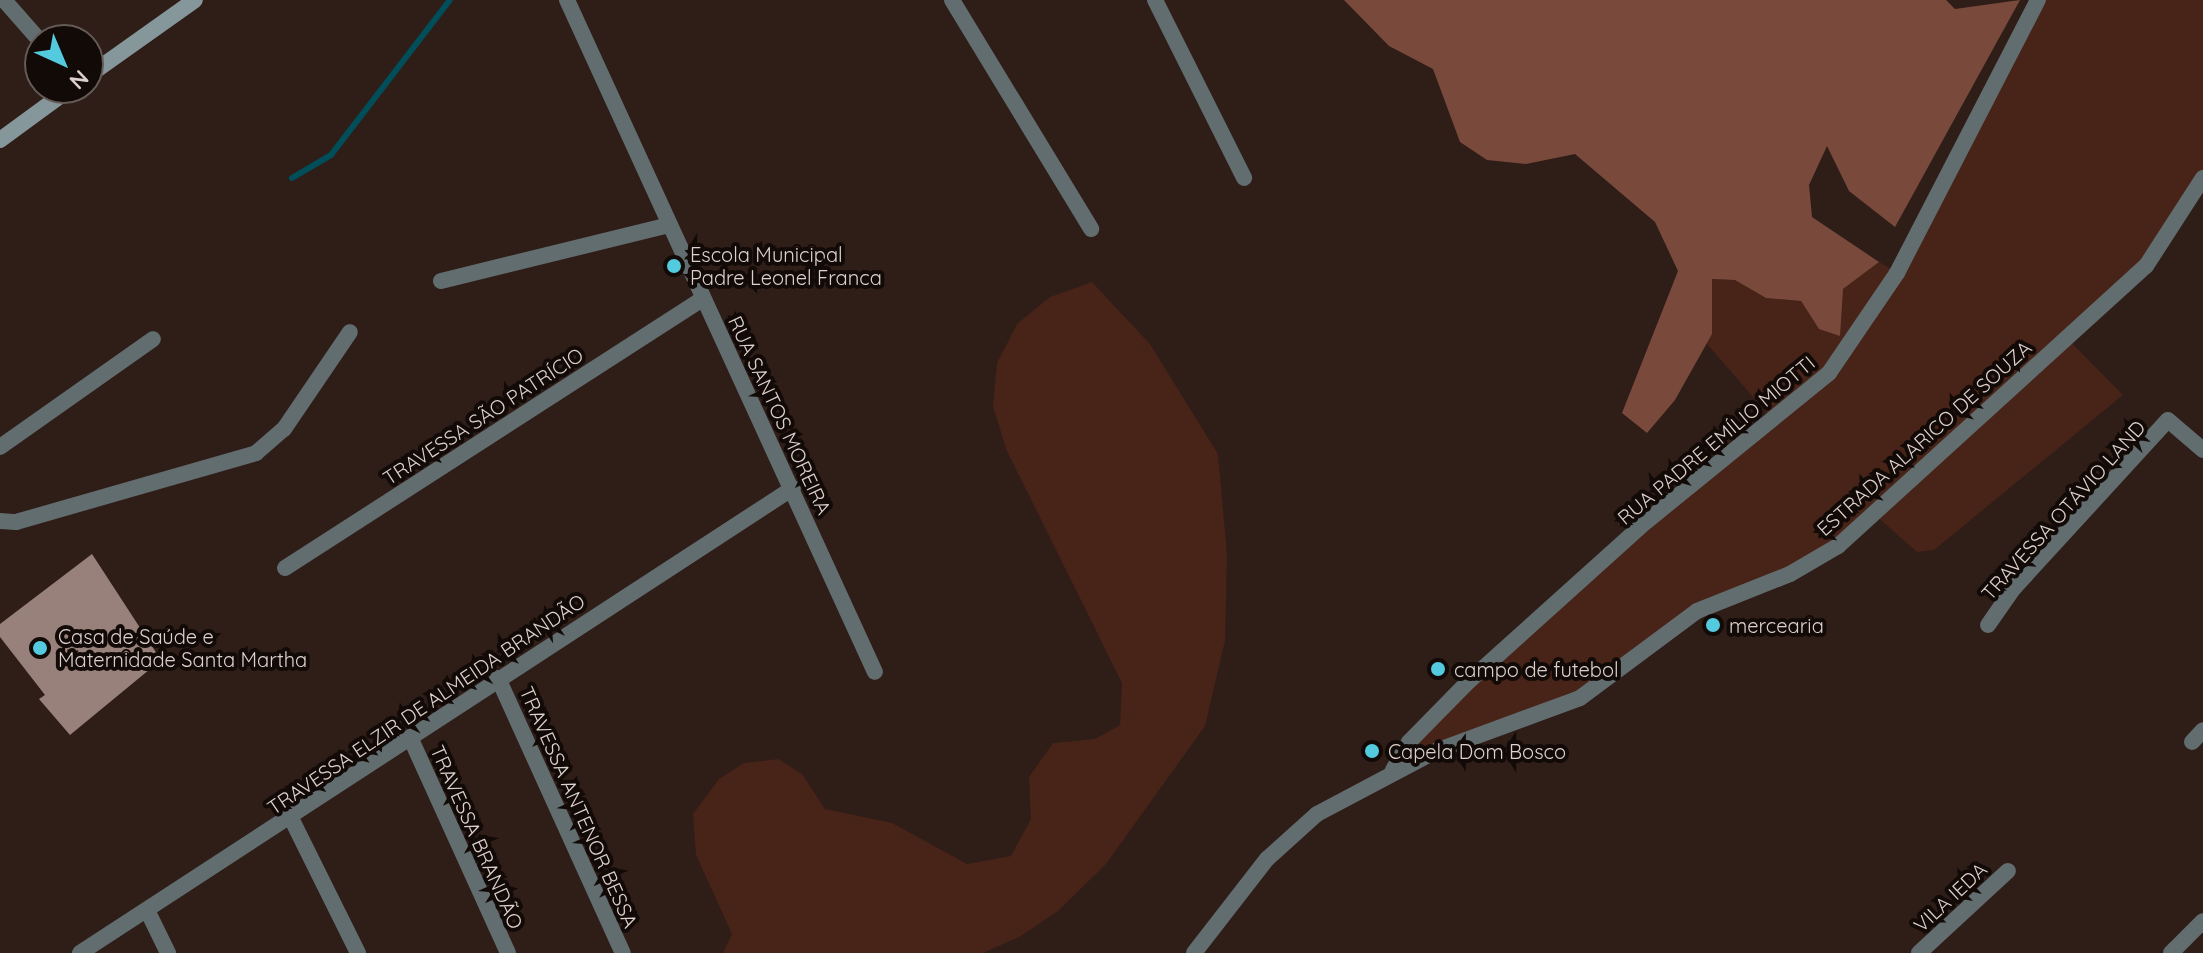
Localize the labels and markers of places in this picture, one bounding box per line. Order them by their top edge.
place label: Escola Municipal Padre Leonel Franca [690,242,882,289]
marker: Escola Municipal Padre Leonel Franca [665,257,683,275]
place label: mercearia [1729,613,1824,637]
marker: mercearia [1704,616,1722,634]
place label: Casa de Saúde e Maternidade Santa Martha [58,624,307,671]
marker: Casa de Saúde e Maternidade Santa Martha [29,637,51,659]
place label: campo de futebol [1454,657,1619,681]
marker: campo de futebol [1429,660,1447,678]
place label: Capela Dom Bosco [1388,739,1566,763]
marker: Capela Dom Bosco [1363,742,1381,760]

